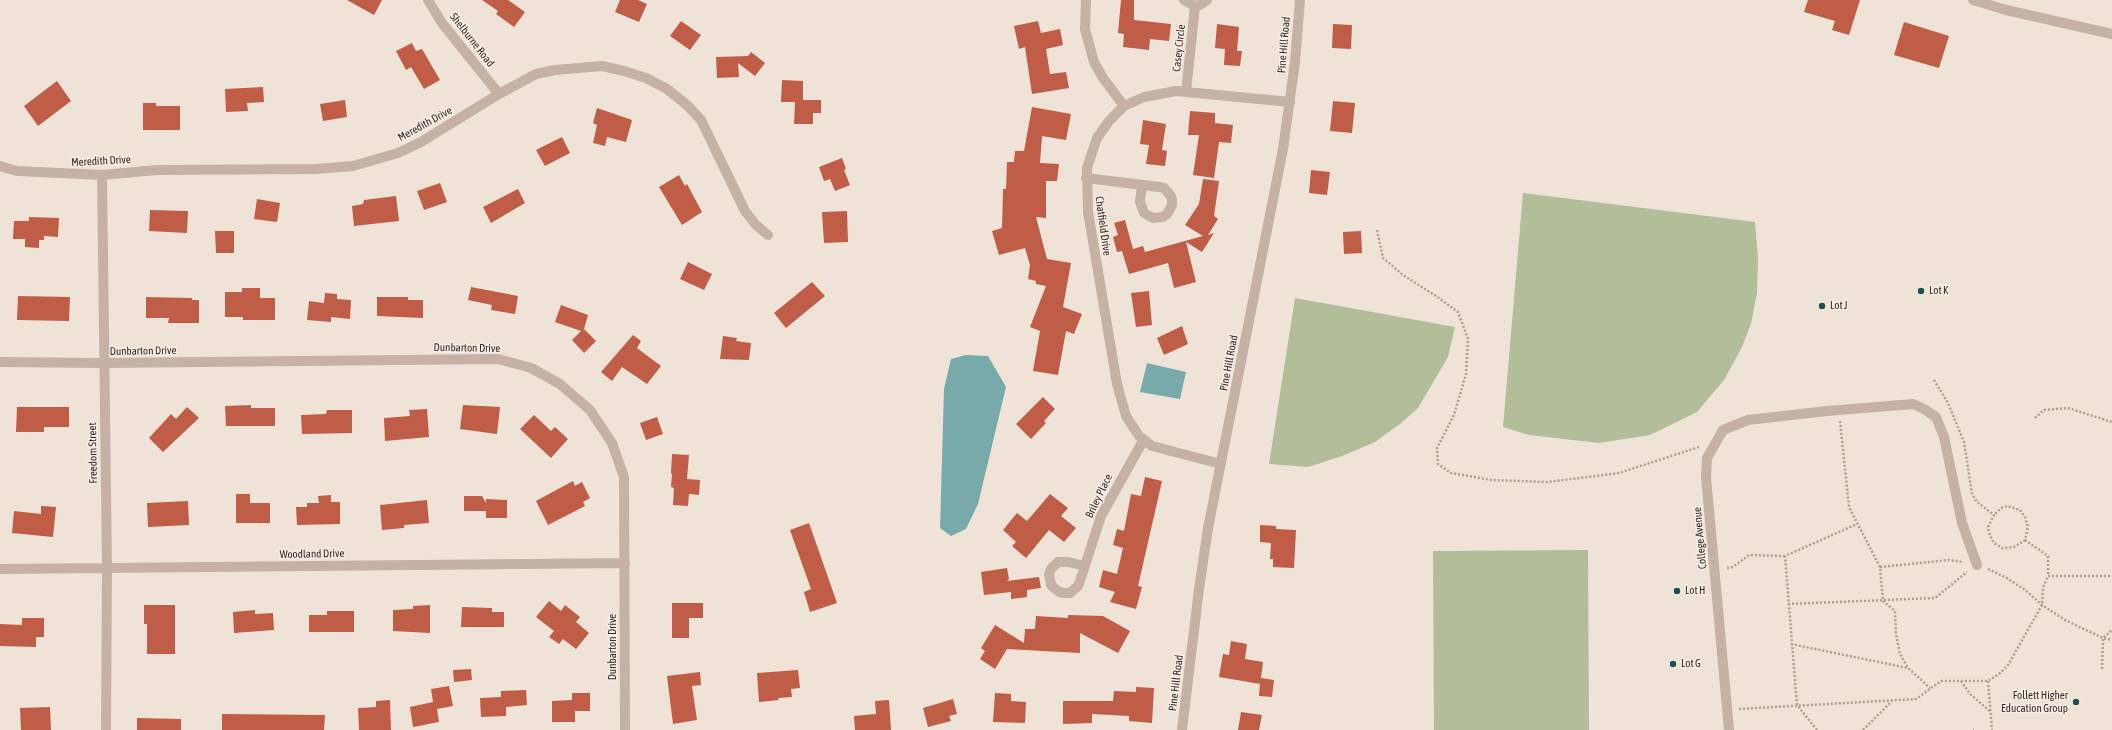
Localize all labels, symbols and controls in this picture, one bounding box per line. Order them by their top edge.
street label: Shelburne Road [447,11,497,69]
street label: Pine Hill Road [1275,16,1293,74]
street label: Casey Circle [1170,24,1188,72]
street label: Meredith Drive [396,104,454,144]
street label: Meredith Drive [71,153,131,169]
street label: Chatfield Drive [1092,195,1114,257]
place label: Lot K [1929,284,1948,298]
marker: Lot K [1916,286,1926,296]
place label: Lot J [1830,299,1848,313]
marker: Lot J [1817,301,1827,311]
street label: Pine Hill Road [1217,334,1241,392]
street label: Dunbarton Drive [434,341,500,355]
street label: Dunbarton Drive [110,344,176,358]
street label: Freedom Street [86,422,100,484]
street label: Briley Place [1083,472,1115,520]
street label: College Avenue [1691,506,1709,570]
street label: Woodland Drive [280,547,344,561]
place label: Lot H [1685,584,1705,598]
marker: Lot H [1672,586,1682,596]
street label: Dunbarton Drive [606,614,620,680]
street label: Pine Hill Road [1166,654,1186,712]
place label: Lot G [1681,657,1701,671]
marker: Lot G [1668,659,1678,669]
place label: Follett Higher Education Group [2001,689,2068,715]
marker: Follett Higher Education Group [2071,697,2081,707]

